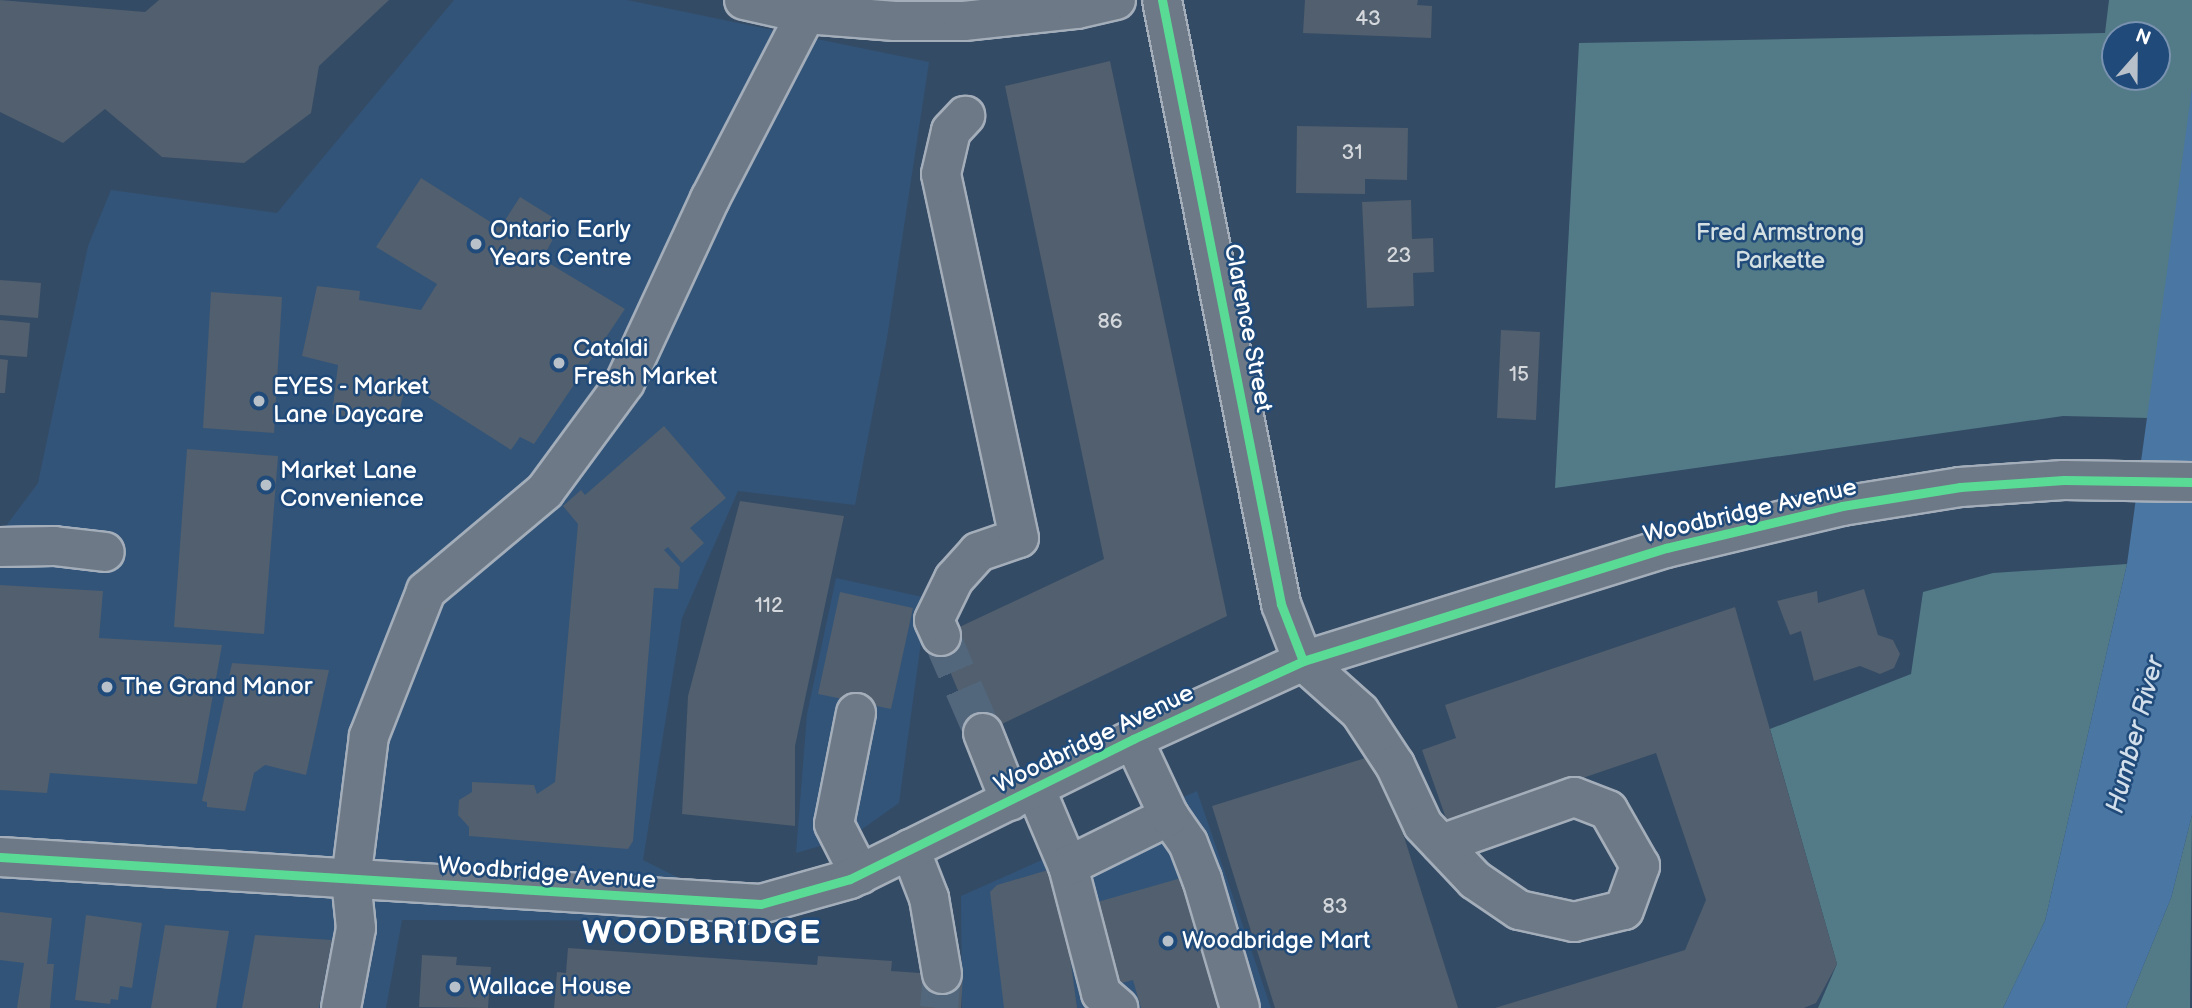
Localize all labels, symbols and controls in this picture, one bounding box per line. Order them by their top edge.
house number: 43 [1355,6,1381,32]
north arrow [2101,21,2171,91]
text: N [2132,25,2154,51]
house number: 31 [1341,140,1363,166]
place label: Ontario Early Years Centre [490,216,631,272]
park label: Fred Armstrong Parkette [1696,219,1864,275]
marker: Ontario Early Years Centre [468,236,484,252]
street label: Clarence Street [1218,241,1278,415]
house number: 23 [1387,243,1411,269]
house number: 86 [1097,309,1123,335]
place label: Cataldi Fresh Market [573,335,717,391]
marker: Cataldi Fresh Market [551,355,567,371]
house number: 15 [1509,362,1529,388]
place label: EYES - Market Lane Daycare [273,373,431,429]
marker: EYES - Market Lane Daycare [251,393,267,409]
place label: Market Lane Convenience [280,457,424,513]
street label: Woodbridge Avenue [1640,472,1860,550]
marker: Market Lane Convenience [258,477,274,493]
house number: 112 [755,593,783,619]
water label: Humber River [2100,653,2172,817]
place label: The Grand Manor [121,673,312,701]
street label: Woodbridge Avenue [990,678,1198,800]
marker: The Grand Manor [99,679,115,695]
street label: Woodbridge Avenue [437,851,657,895]
house number: 83 [1322,894,1348,920]
district label: WOODBRIDGE [583,915,821,953]
place label: Woodbridge Mart [1182,927,1370,955]
marker: Woodbridge Mart [1160,933,1176,949]
place label: Wallace House [469,973,631,1001]
marker: Wallace House [447,979,463,995]

